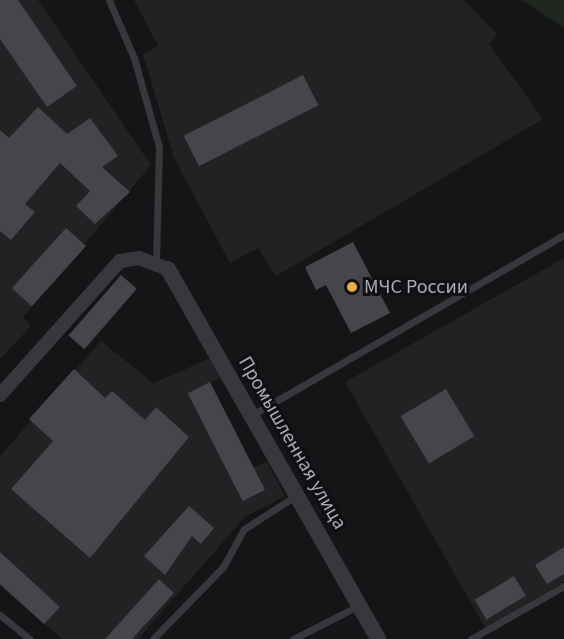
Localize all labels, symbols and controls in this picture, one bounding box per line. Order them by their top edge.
place label: МЧС России [364,275,468,299]
marker: МЧС России [345,280,359,294]
street label: Промышленная улица [233,352,351,534]

